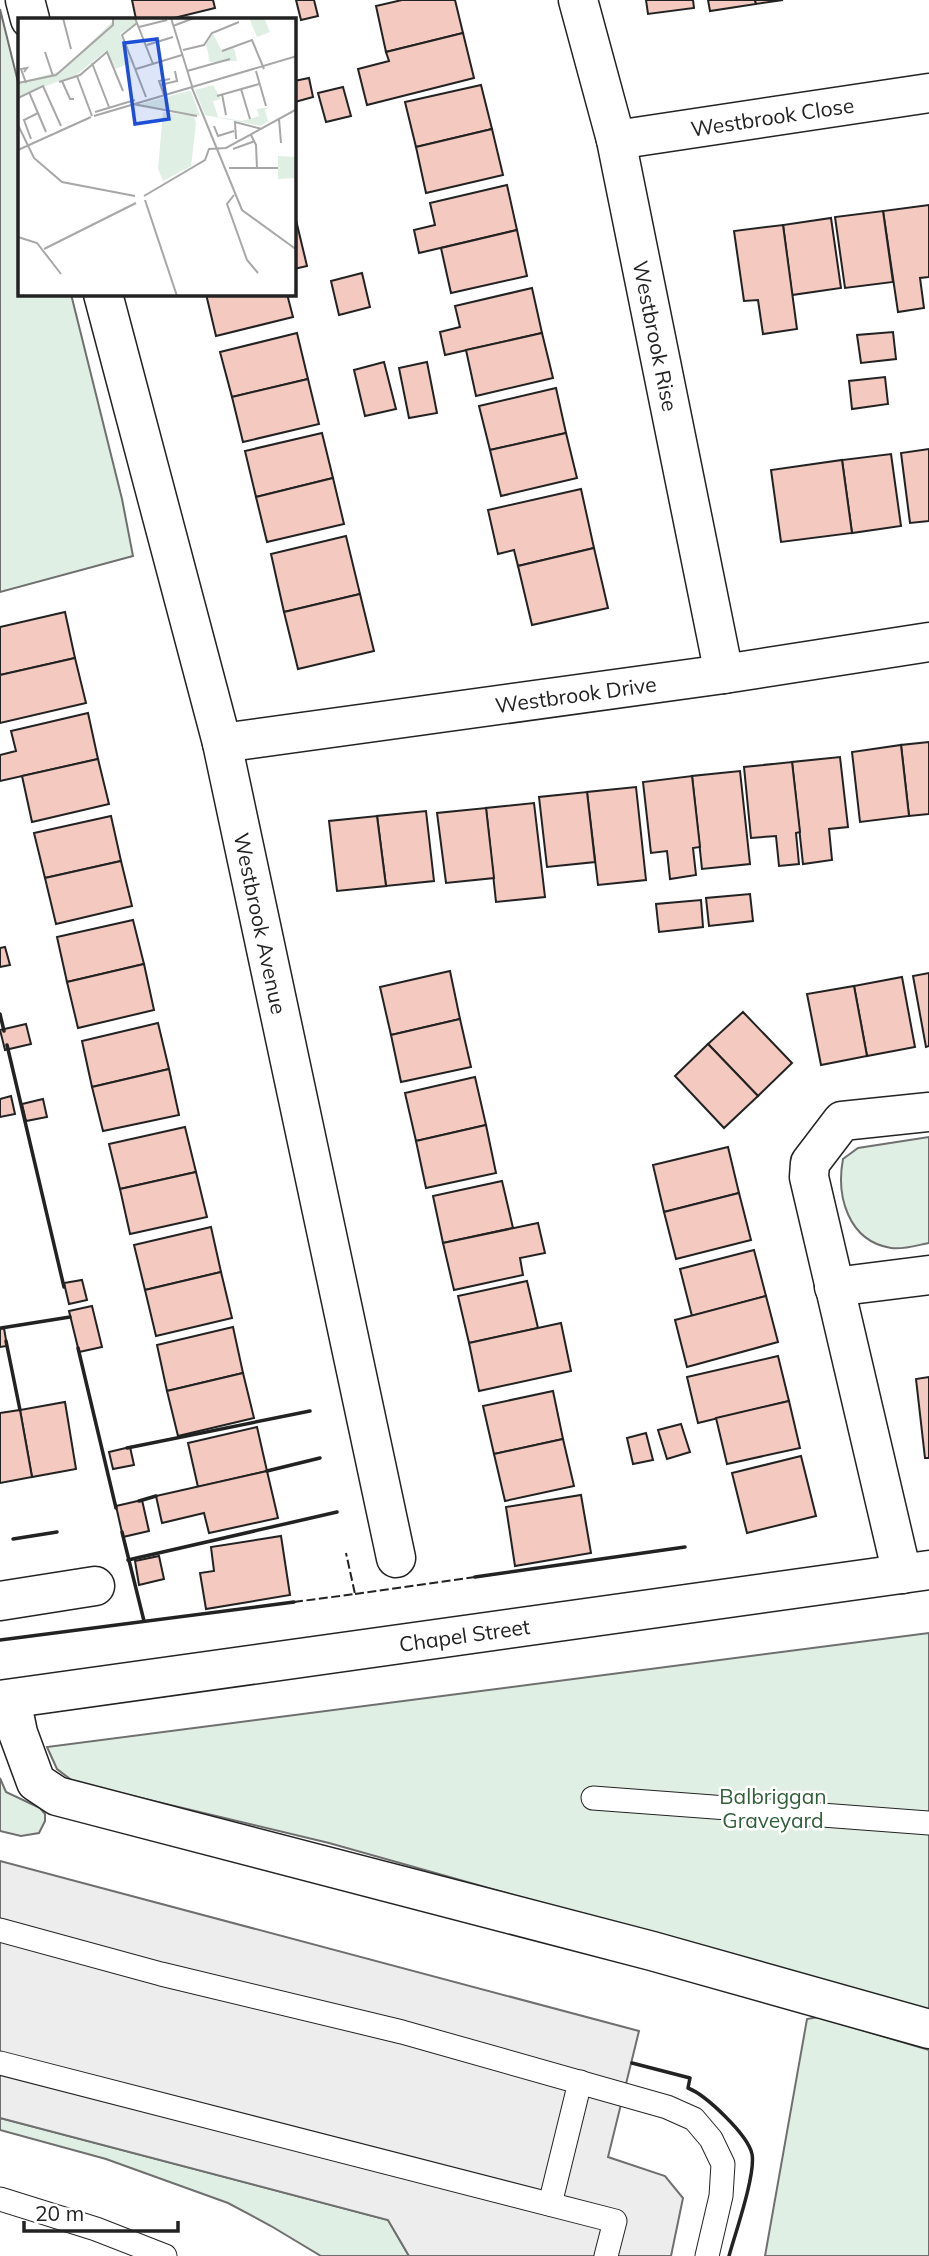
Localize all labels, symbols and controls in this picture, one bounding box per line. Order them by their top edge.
inset map [18,18,296,296]
street label: Westbrook Close [689,91,856,142]
street label: Westbrook Rise [628,258,684,414]
street label: Westbrook Drive [493,670,658,718]
street label: Westbrook Avenue [229,830,293,1017]
street label: Chapel Street [397,1613,532,1657]
park label: Balbriggan Graveyard [719,1783,827,1833]
scale bar [24,2190,178,2234]
text: 20 m [35,2200,84,2226]

